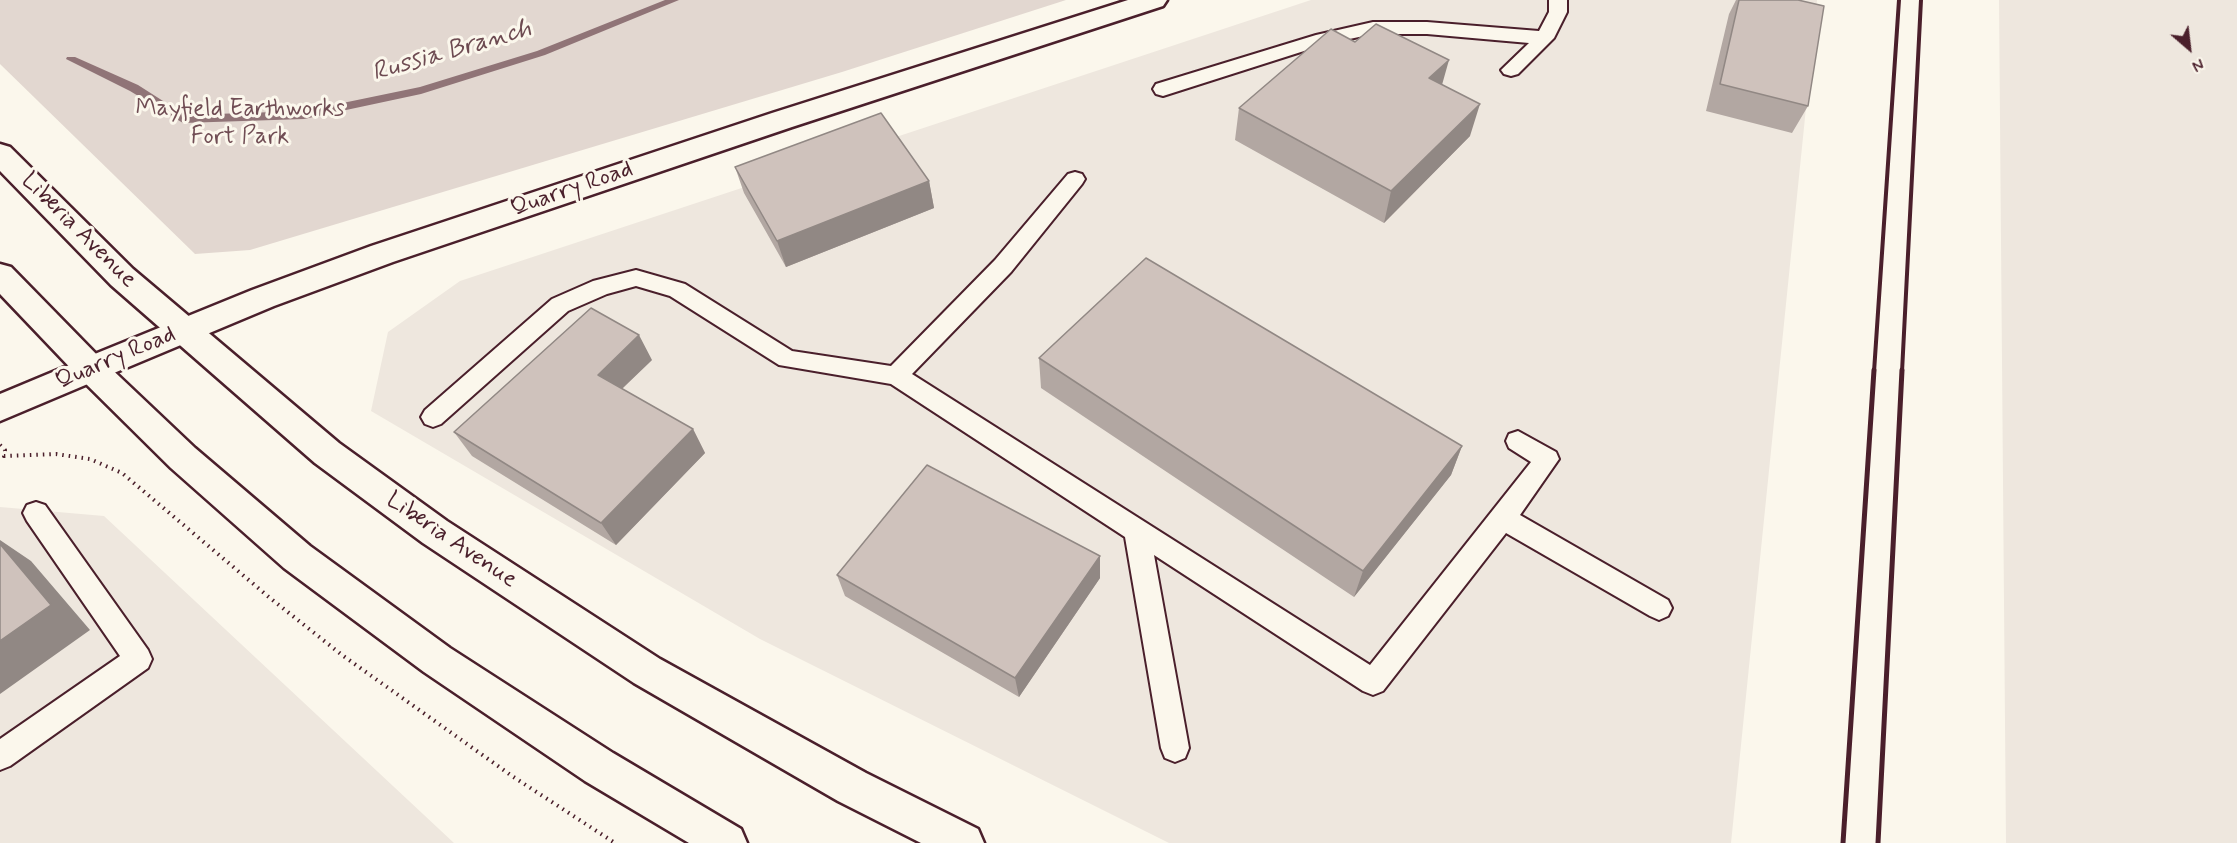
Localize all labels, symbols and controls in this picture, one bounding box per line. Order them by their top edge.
water label: Russia Branch [369,14,535,90]
north arrow [2159,18,2219,78]
text: N [2188,53,2207,76]
park label: Mayfield Earthworks Fort Park [135,96,345,152]
street label: Quarry Road [507,156,637,224]
street label: Liberia Avenue [14,167,142,295]
street label: Quarry Road [52,321,180,397]
street label: Liberia Avenue [380,487,522,595]

